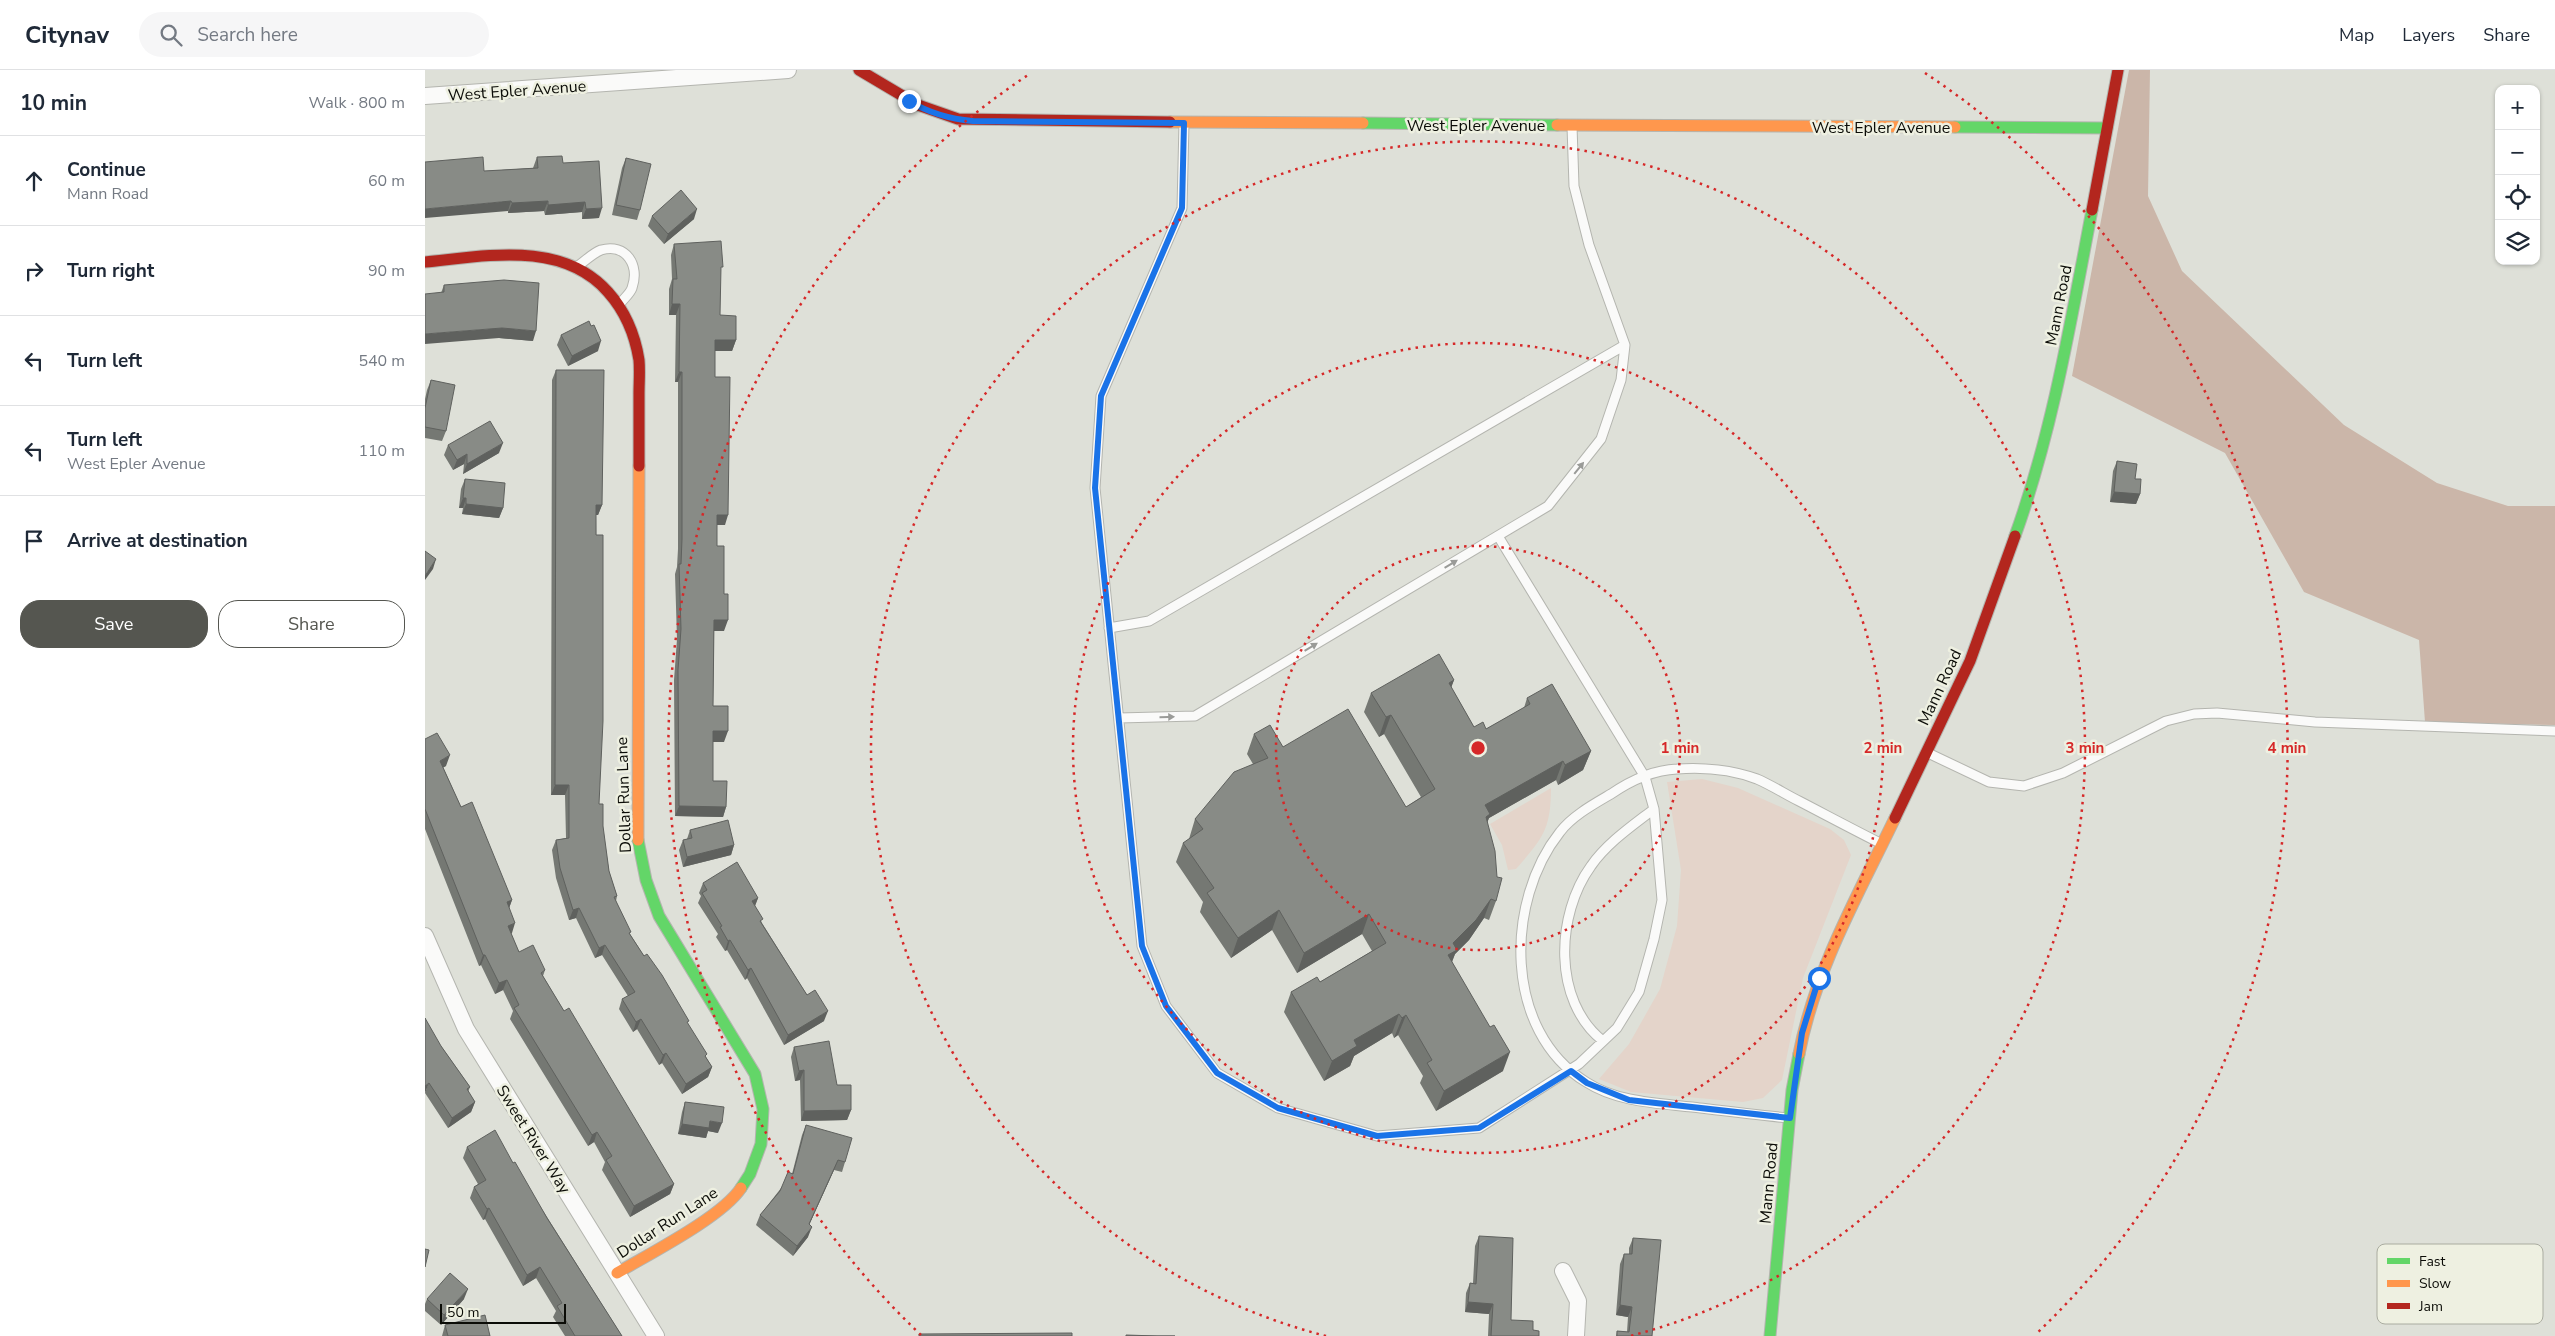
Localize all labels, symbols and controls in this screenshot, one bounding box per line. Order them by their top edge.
search box [139,12,489,57]
text: Citynav [25,19,109,51]
icon: search [157,21,185,49]
text: Search here [197,22,298,48]
text: Map [2339,23,2374,47]
text: Layers [2402,23,2455,47]
text: Share [2483,23,2530,47]
street label: West Epler Avenue [447,75,587,107]
map controls [2495,85,2540,265]
button: + [2495,85,2540,130]
text: 10 min [20,89,87,117]
route end [898,90,921,113]
text: Walk · 800 m [309,92,405,114]
street label: West Epler Avenue [1407,115,1545,137]
street label: West Epler Avenue [1812,117,1950,139]
button: − [2495,130,2540,175]
text: Continue [67,157,146,183]
icon: ahead [20,167,48,195]
text: 60 m [368,170,405,192]
button: locate [2495,175,2540,220]
text: Mann Road [67,183,149,205]
button: layers [2495,220,2540,265]
icon: right [20,257,48,285]
text: Turn right [67,258,154,284]
text: 90 m [368,260,405,282]
street label: Mann Road [2040,263,2078,347]
icon: left [20,347,48,375]
text: Turn left [67,348,142,374]
text: 540 m [358,350,405,372]
text: Turn left [67,427,142,453]
icon: left [20,437,48,465]
text: 110 m [358,440,405,462]
text: West Epler Avenue [67,453,206,475]
one-way arrow [1573,461,1584,474]
icon: arrive [20,527,48,555]
text: Arrive at destination [67,528,248,554]
one-way arrow [1444,560,1457,569]
button: Save [20,600,208,648]
button: Share [218,600,405,648]
one-way arrow [1304,643,1317,652]
street label: Mann Road [1913,646,1967,729]
one-way arrow [1160,712,1176,720]
street label: Dollar Run Lane [611,737,637,853]
text: 1 min [1661,738,1699,758]
text: 2 min [1864,738,1902,758]
text: 3 min [2066,738,2104,758]
text: 4 min [2268,738,2306,758]
centre of rings [1469,739,1487,757]
route start [1808,967,1831,990]
street label: Sweet River Way [491,1081,576,1199]
street label: Mann Road [1754,1141,1784,1225]
street label: Dollar Run Lane [613,1182,722,1264]
legend [2377,1244,2543,1324]
text: Fast [2419,1252,2445,1271]
text: Slow [2419,1274,2451,1293]
text: Jam [2418,1297,2443,1316]
scale bar [440,1301,566,1324]
text: 50 m [447,1303,479,1322]

